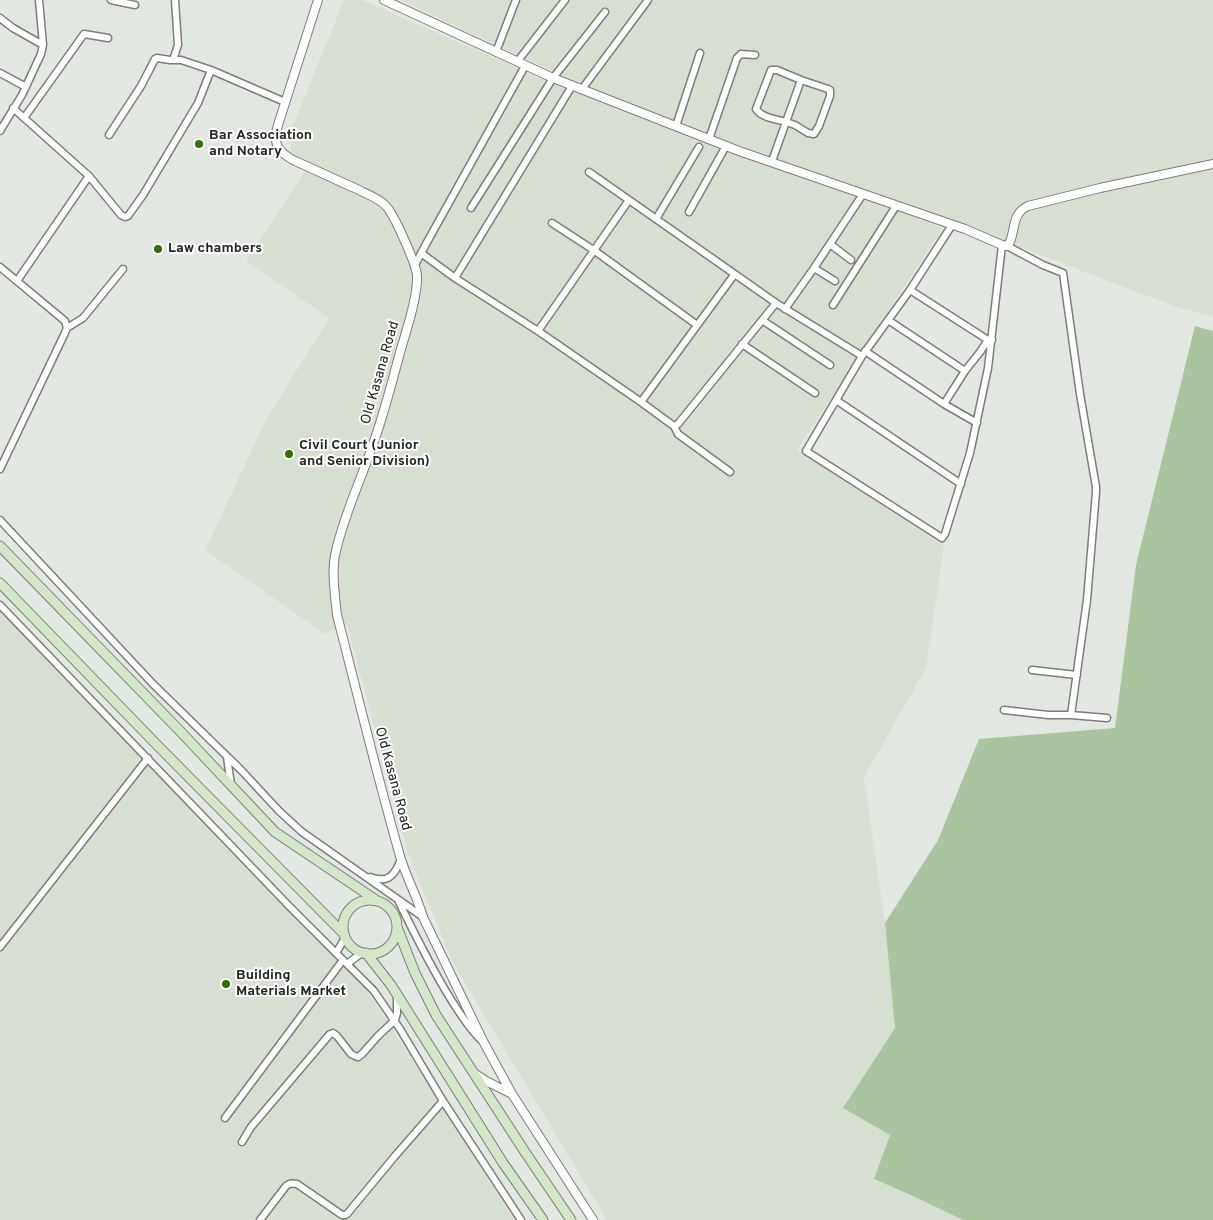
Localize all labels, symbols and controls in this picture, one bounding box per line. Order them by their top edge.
place label: Bar Association and Notary [209,128,312,160]
marker: Bar Association and Notary [193,138,205,150]
place label: Law chambers [168,241,262,257]
marker: Law chambers [152,243,164,255]
street label: Old Kasana Road [358,320,404,426]
place label: Civil Court (Junior and Senior Division) [299,438,430,471]
marker: Civil Court (Junior and Senior Division) [283,448,295,460]
street label: Old Kasana Road [370,725,414,833]
place label: Building Materials Market [236,968,346,1000]
marker: Building Materials Market [220,978,232,990]

